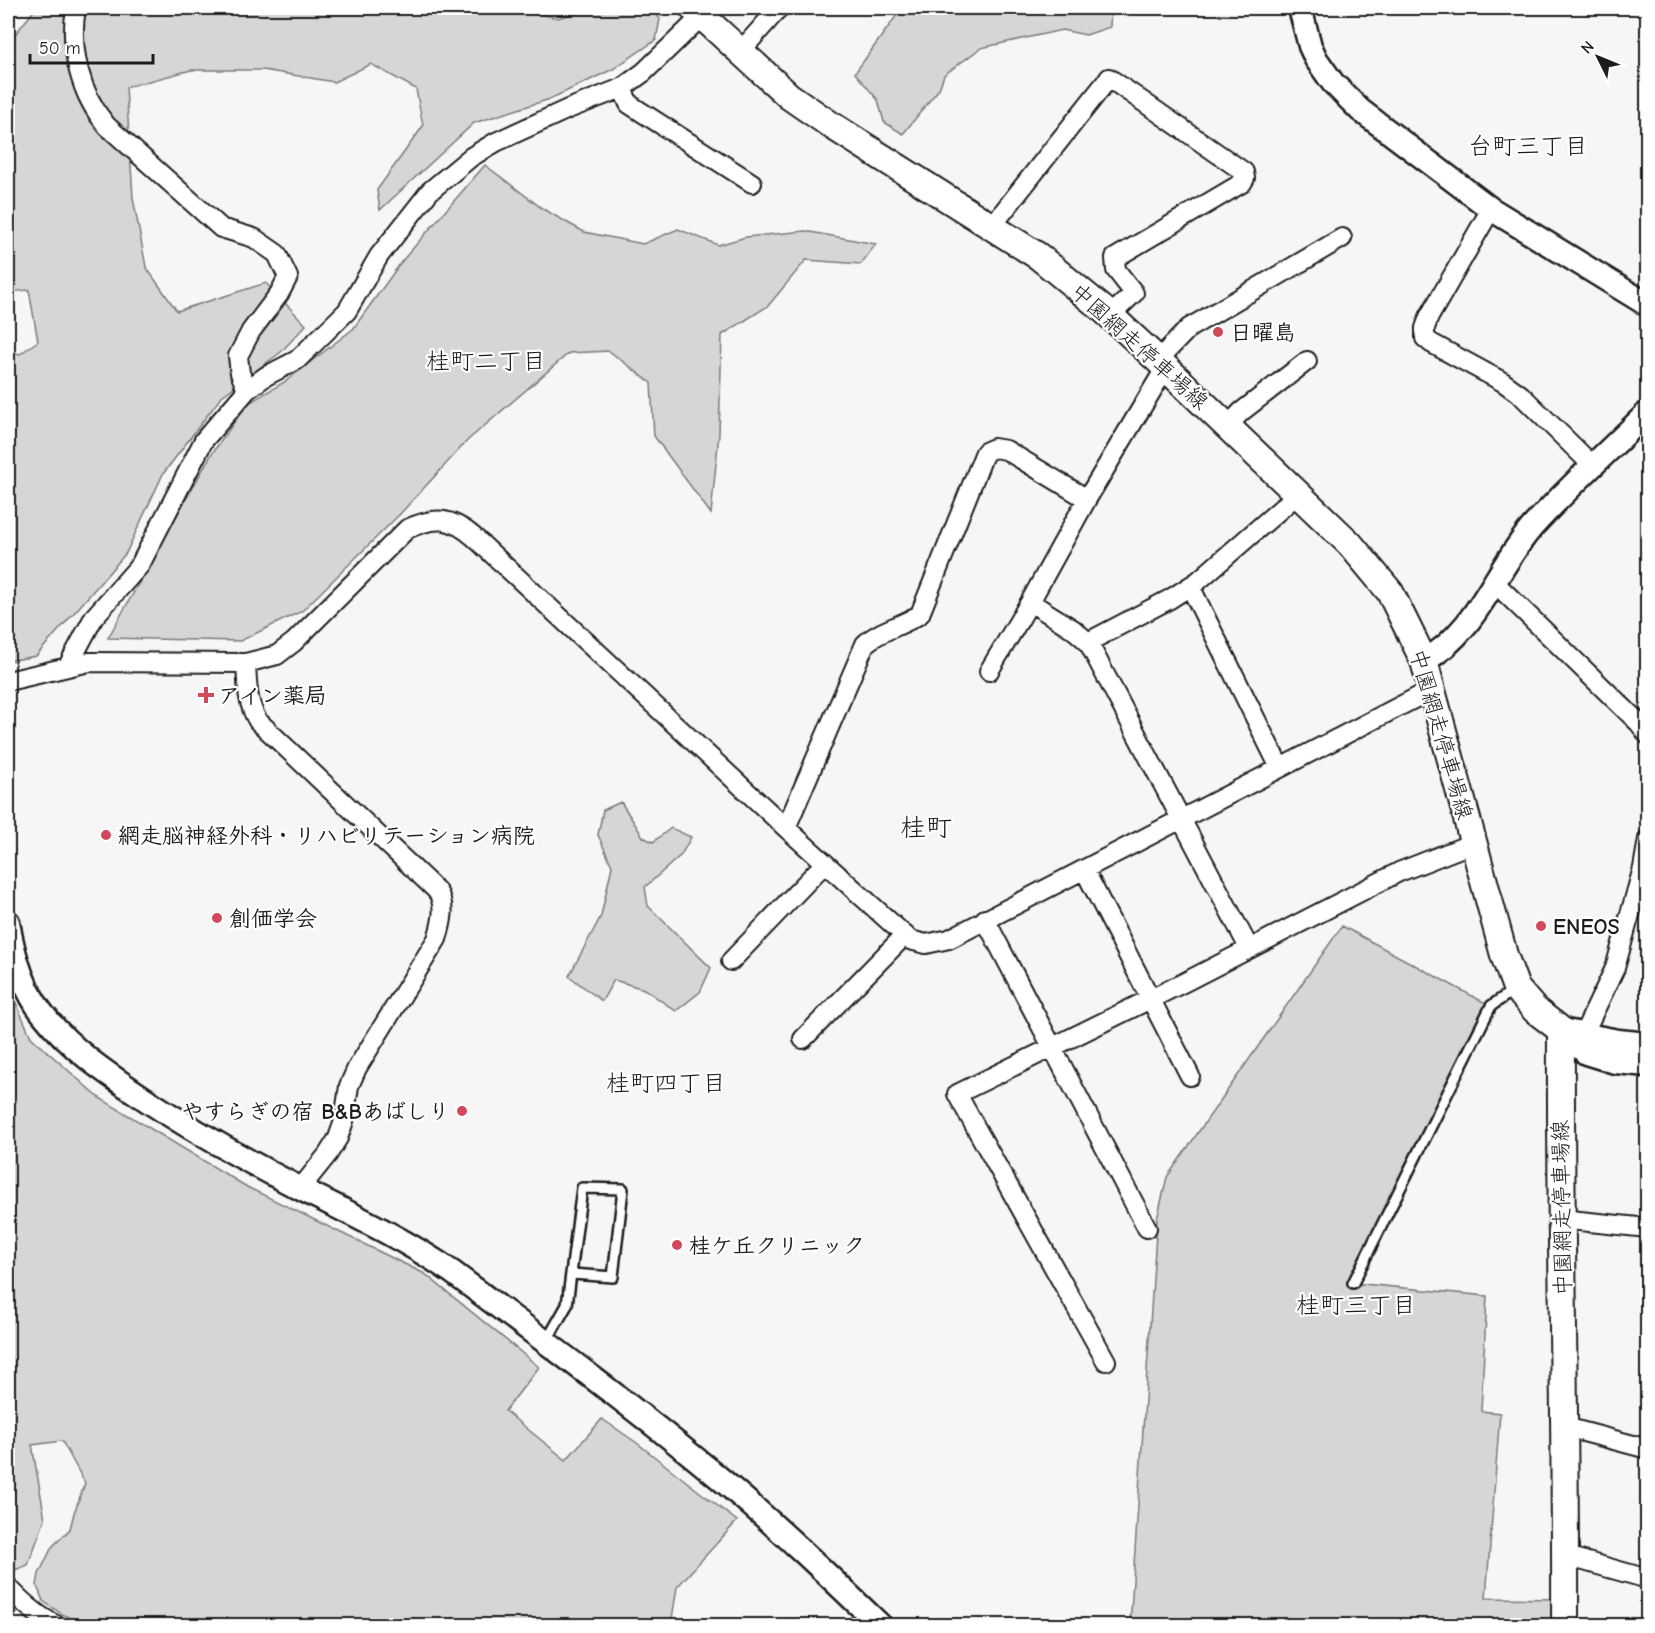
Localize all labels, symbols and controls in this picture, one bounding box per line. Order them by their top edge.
scale bar [30,27,153,65]
north arrow [1568,27,1628,87]
text: N [1578,37,1598,57]
text: 50 m [39,38,81,59]
district label: 台町三丁目 [1468,132,1588,160]
street label: 中園網走停車場線 [1065,278,1213,415]
place label: 日曜島 [1230,320,1296,346]
marker: 日曜島 [1211,325,1225,339]
district label: 桂町二丁目 [426,347,546,375]
street label: 中園網走停車場線 [1404,646,1478,822]
place label: アイン薬局 [218,683,327,709]
marker: アイン薬局 [199,688,213,702]
district label: 桂町 [900,813,952,843]
place label: 網走脳神経外科・リハビリテーション病院 [118,823,535,849]
marker: 網走脳神経外科・リハビリテーション病院 [99,828,113,842]
place label: 創価学会 [229,906,317,932]
marker: 創価学会 [210,911,224,925]
place label: ENEOS [1553,914,1619,940]
marker: ENEOS [1534,919,1548,933]
district label: 桂町四丁目 [606,1069,726,1097]
place label: やすらぎの宿 B&Bあばしり [182,1099,450,1125]
marker: やすらぎの宿 B&Bあばしり [455,1104,469,1118]
street label: 中園網走停車場線 [1547,1120,1577,1296]
place label: 桂ケ丘クリニック [689,1233,865,1259]
marker: 桂ケ丘クリニック [670,1238,684,1252]
district label: 桂町三丁目 [1296,1291,1416,1319]

